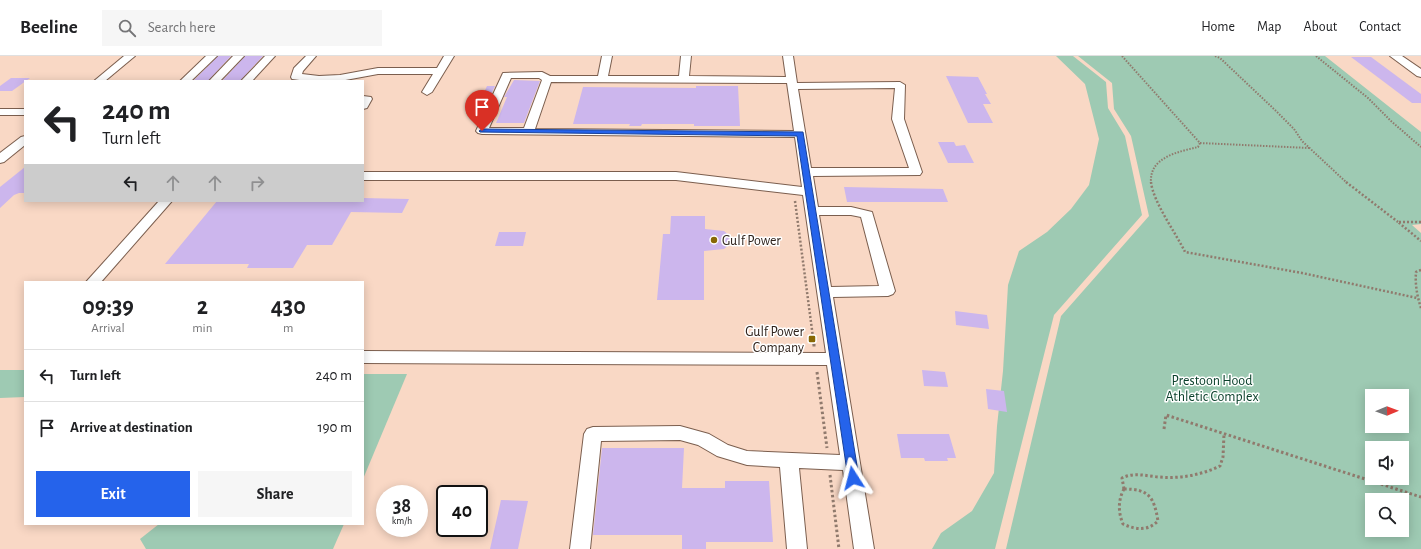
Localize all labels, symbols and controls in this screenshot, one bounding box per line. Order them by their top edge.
search box [102,10,382,46]
icon: search [116,17,138,39]
text: Beeline [20,18,78,37]
text: Search here [148,20,216,35]
text: Home [1201,20,1235,34]
text: Map [1257,20,1281,34]
text: About [1303,20,1337,34]
text: Contact [1359,20,1401,34]
pin [465,90,499,131]
icon: left [36,96,88,148]
icon: arrive [471,96,493,118]
text: 240 m [102,97,171,125]
text: Turn left [102,130,161,148]
icon: left [120,172,142,194]
icon: ahead [162,172,184,194]
icon: ahead [204,172,226,194]
icon: right [246,172,268,194]
place label: Gulf Power [722,234,781,248]
marker: Gulf Power [709,235,719,245]
text: 09:39 [82,295,134,319]
text: 2 [197,295,208,319]
text: 430 [271,295,306,319]
text: Arrival [91,322,125,335]
text: min [192,322,212,335]
text: m [283,322,293,335]
place label: Gulf Power Company [745,325,804,355]
marker: Gulf Power Company [807,334,817,344]
icon: left [36,365,58,387]
text: Turn left [70,368,121,383]
text: 240 m [316,368,352,383]
park label: Prestoon Hood Athletic Complex [1165,374,1259,404]
north arrow [1365,389,1409,433]
map controls [1365,389,1409,537]
icon: arrive [36,417,58,439]
text: Arrive at destination [70,420,193,435]
text: 190 m [317,420,352,435]
button: sound [1365,441,1409,485]
position arrow [832,457,874,499]
button: Exit [36,471,190,517]
button: Share [198,471,352,517]
speed limit sign: 40 [436,485,488,537]
button: search [1365,493,1409,537]
text: 38 [393,496,411,516]
text: km/h [392,516,412,526]

